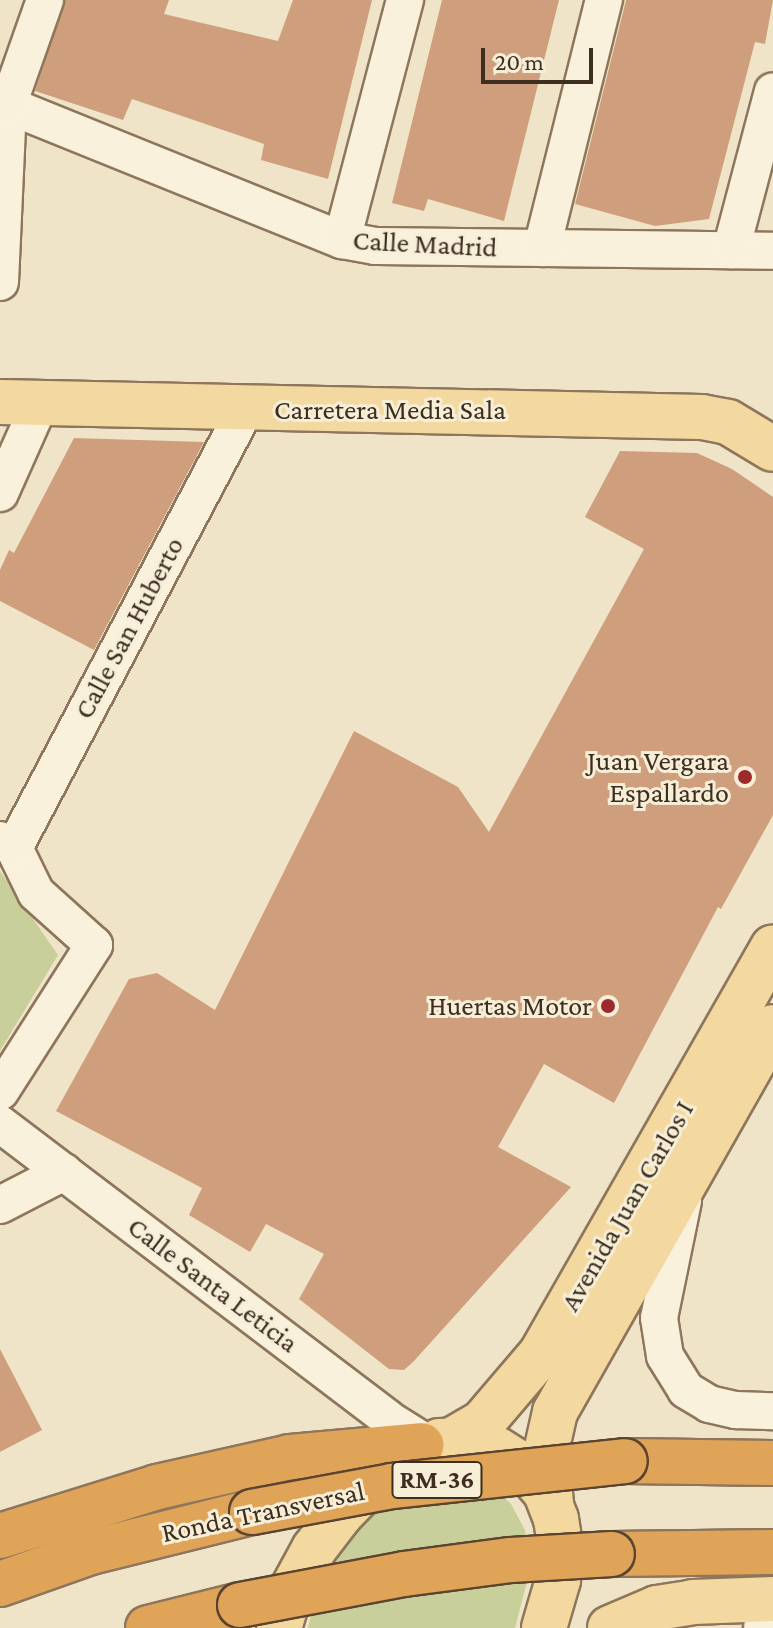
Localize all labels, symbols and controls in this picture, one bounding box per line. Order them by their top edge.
scale bar [485,32,597,82]
text: 20 m [495,48,544,75]
street label: Calle Madrid [352,223,498,265]
street label: Carretera Media Sala [274,393,506,427]
street label: Calle San Huberto [67,531,191,725]
place label: Juan Vergara Espallardo [587,744,729,810]
marker: Juan Vergara Espallardo [736,768,754,786]
place label: Huertas Motor [428,989,592,1023]
marker: Huertas Motor [599,997,617,1015]
street label: Avenida Juan Carlos I [553,1095,701,1317]
street label: Calle Santa Leticia [121,1210,305,1360]
road number: RM-36 [391,1458,483,1502]
street label: Ronda Transversal [158,1474,368,1550]

